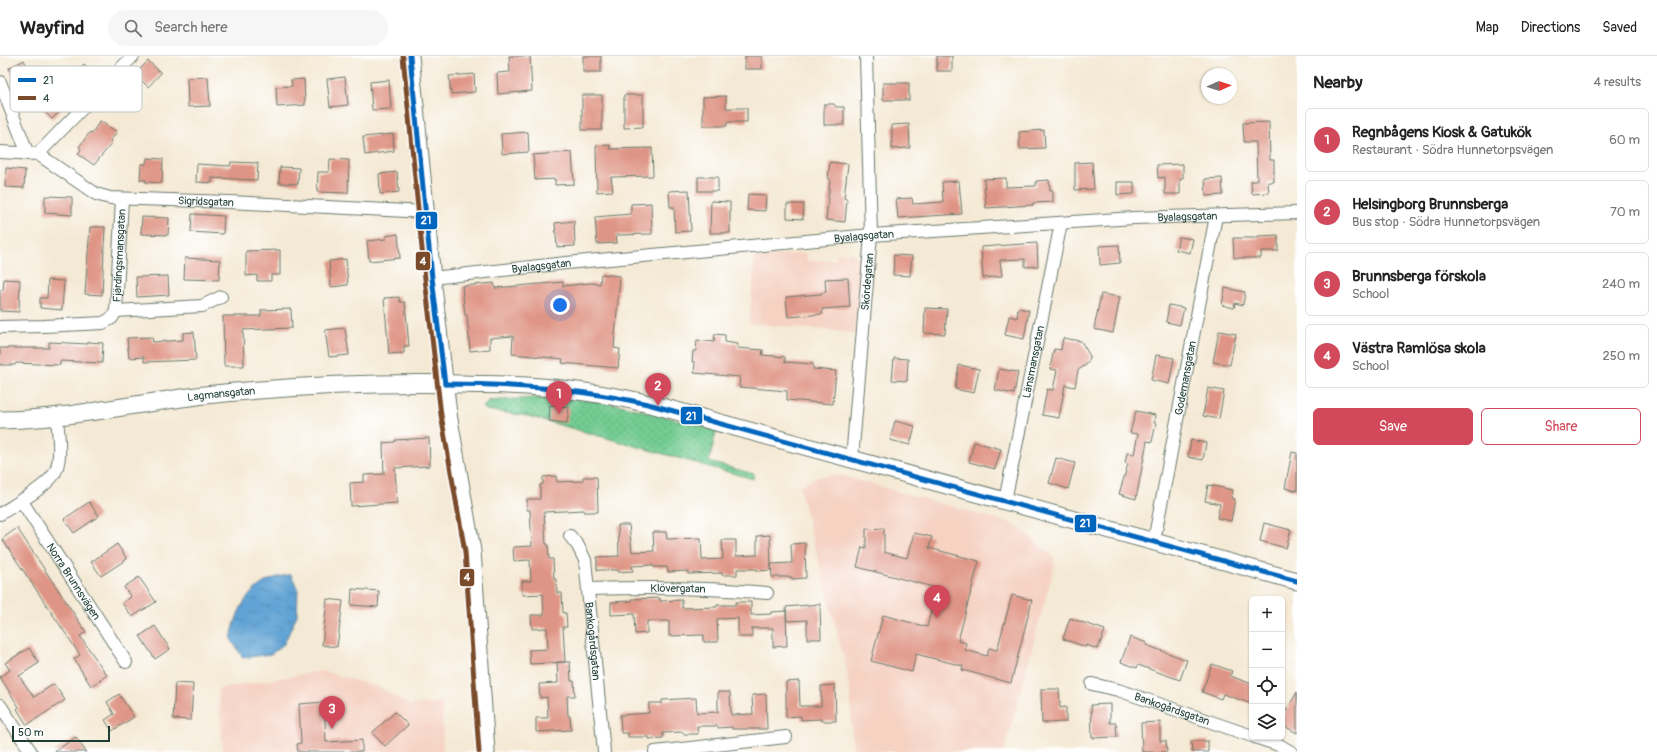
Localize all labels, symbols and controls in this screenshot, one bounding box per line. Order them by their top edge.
search box [108,10,388,46]
text: Wayfind [20,16,84,40]
icon: search [122,17,144,39]
text: Search here [154,18,228,37]
text: Map [1476,19,1499,36]
text: Directions [1521,19,1580,36]
text: Saved [1602,19,1637,36]
legend [10,66,142,112]
north arrow [1201,68,1237,104]
text: Nearby [1313,72,1362,93]
text: 21 [43,74,53,87]
text: 4 results [1594,74,1641,90]
text: 4 [43,92,50,105]
text: Regnbågens Kiosk & Gatukök [1352,123,1531,142]
text: 1 [1324,132,1330,148]
text: 60 m [1609,132,1640,148]
text: Restaurant · Södra Hunnetorpsvägen [1352,142,1553,158]
street label: Sigridsgatan [178,194,234,209]
text: Helsingborg Brunnsberga [1352,195,1508,214]
text: 2 [1323,204,1331,220]
text: 70 m [1610,204,1640,220]
street label: Fjärdingsmansgatan [110,209,128,303]
street label: Byalagsgatan [1157,209,1218,224]
line badge: 21 [415,211,438,230]
text: 21 [421,214,431,227]
text: Bus stop · Södra Hunnetorpsvägen [1352,214,1540,230]
street label: Byalagsgatan [833,227,894,245]
line badge: 4 [415,251,431,271]
street label: Skördegatan [858,252,876,311]
text: 4 [419,255,427,268]
street label: Byalagsgatan [511,256,572,276]
text: Brunnsberga förskola [1352,267,1486,286]
text: 3 [1323,276,1331,292]
text: 240 m [1602,276,1640,292]
text: School [1352,286,1389,302]
your location [550,295,570,315]
street label: Länsmansgatan [1019,324,1047,399]
text: Västra Ramlösa skola [1352,339,1486,358]
street label: Godemansgatan [1172,340,1199,416]
text: 4 [1323,348,1331,364]
text: 250 m [1602,348,1640,364]
text: School [1352,358,1389,374]
pin: 2 [645,373,671,406]
pin: 1 [546,381,572,414]
street label: Lagmansgatan [186,384,256,404]
line badge: 21 [680,406,703,425]
button: Save [1313,408,1473,445]
button: Share [1481,408,1641,445]
text: 21 [686,410,696,423]
line badge: 21 [1074,514,1097,533]
text: 21 [1080,517,1090,530]
street label: Norra Brunnsvägen [44,541,103,622]
line badge: 4 [459,568,475,587]
text: 4 [463,571,471,584]
street label: Klövergatan [650,581,706,595]
pin: 4 [924,585,950,618]
map controls [1249,596,1285,740]
button: + [1249,596,1285,632]
street label: Bankogårdsgatan [583,601,603,681]
button: − [1249,632,1285,668]
button: locate [1249,668,1285,704]
street label: Bankogårdsgatan [1133,690,1212,728]
pin: 3 [319,696,345,729]
button: layers [1249,704,1285,740]
scale bar [12,724,110,743]
text: 50 m [18,726,44,739]

